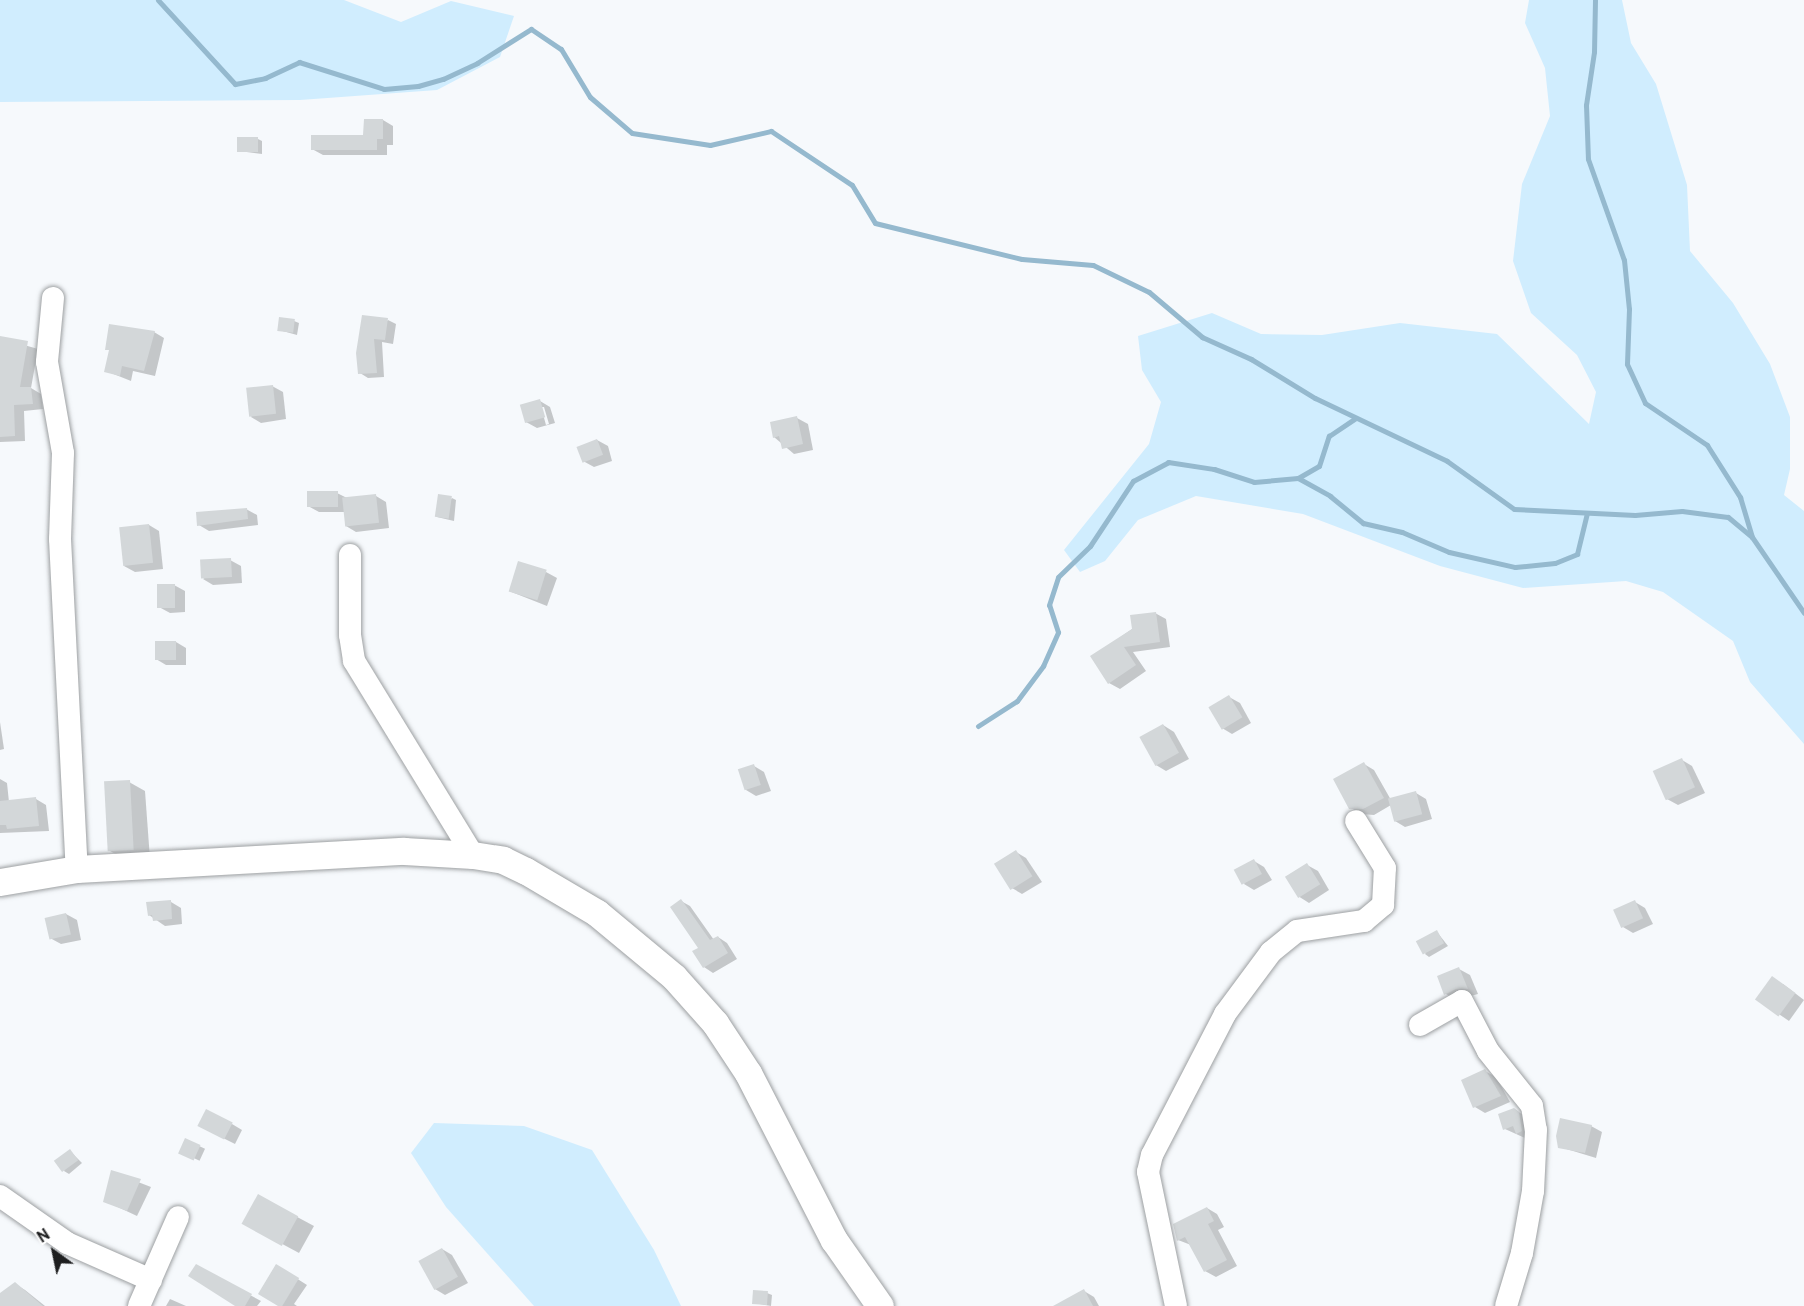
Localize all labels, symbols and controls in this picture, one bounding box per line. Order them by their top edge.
north arrow [24,1222,84,1282]
text: N [34,1225,54,1248]

